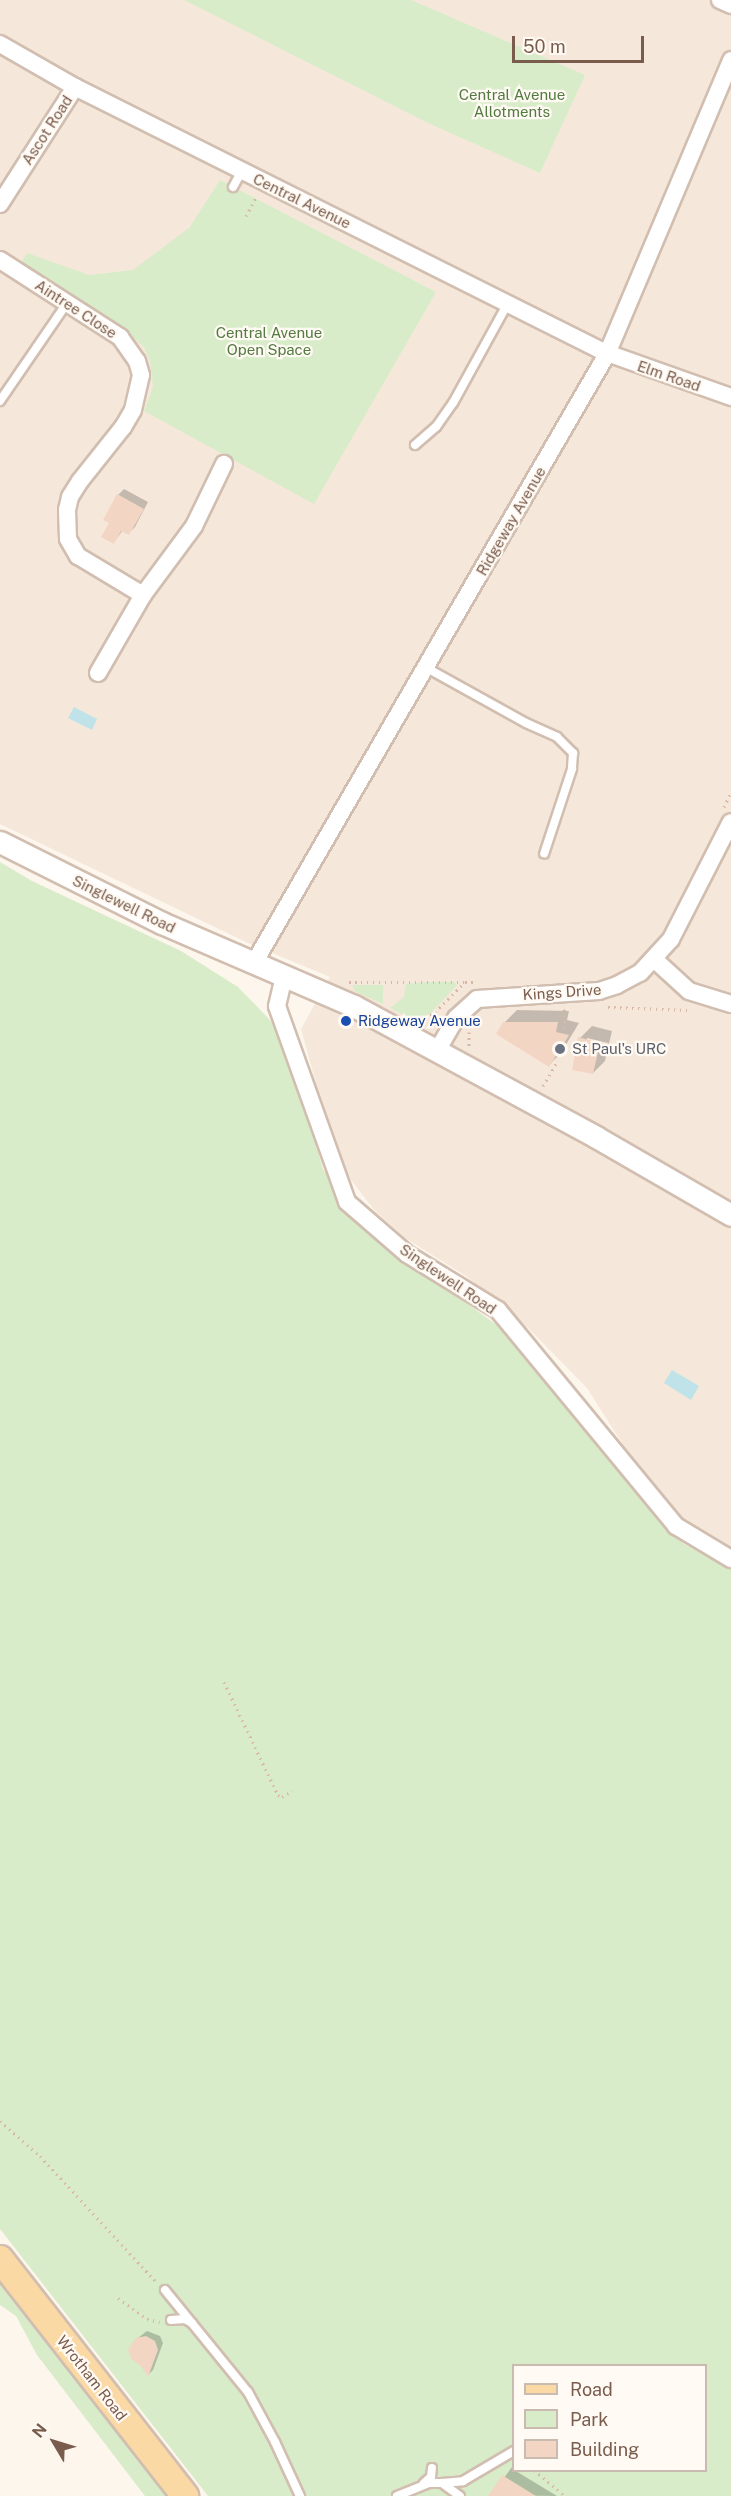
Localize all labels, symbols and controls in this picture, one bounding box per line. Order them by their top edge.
scale bar [515,24,647,62]
text: 50 m [523,36,566,57]
park label: Central Avenue Allotments [459,85,565,120]
street label: Ascot Road [18,92,76,168]
street label: Central Avenue [250,170,354,232]
street label: Aintree Close [32,276,120,342]
park label: Central Avenue Open Space [216,323,322,358]
street label: Elm Road [635,357,703,395]
street label: Ridgeway Avenue [472,463,550,579]
street label: Singlewell Road [70,871,178,937]
street label: Kings Drive [522,980,602,1004]
place label: Ridgeway Avenue [358,1012,481,1030]
marker: Ridgeway Avenue [339,1014,353,1028]
place label: St Paul's URC [572,1040,666,1058]
marker: St Paul's URC [553,1042,567,1056]
street label: Singlewell Road [396,1240,500,1318]
street label: Wrotham Road [53,2332,131,2424]
legend [512,2364,707,2472]
text: Road [570,2379,613,2400]
text: Park [570,2409,608,2430]
north arrow [24,2412,84,2472]
text: N [28,2420,51,2441]
text: Building [570,2439,639,2460]

